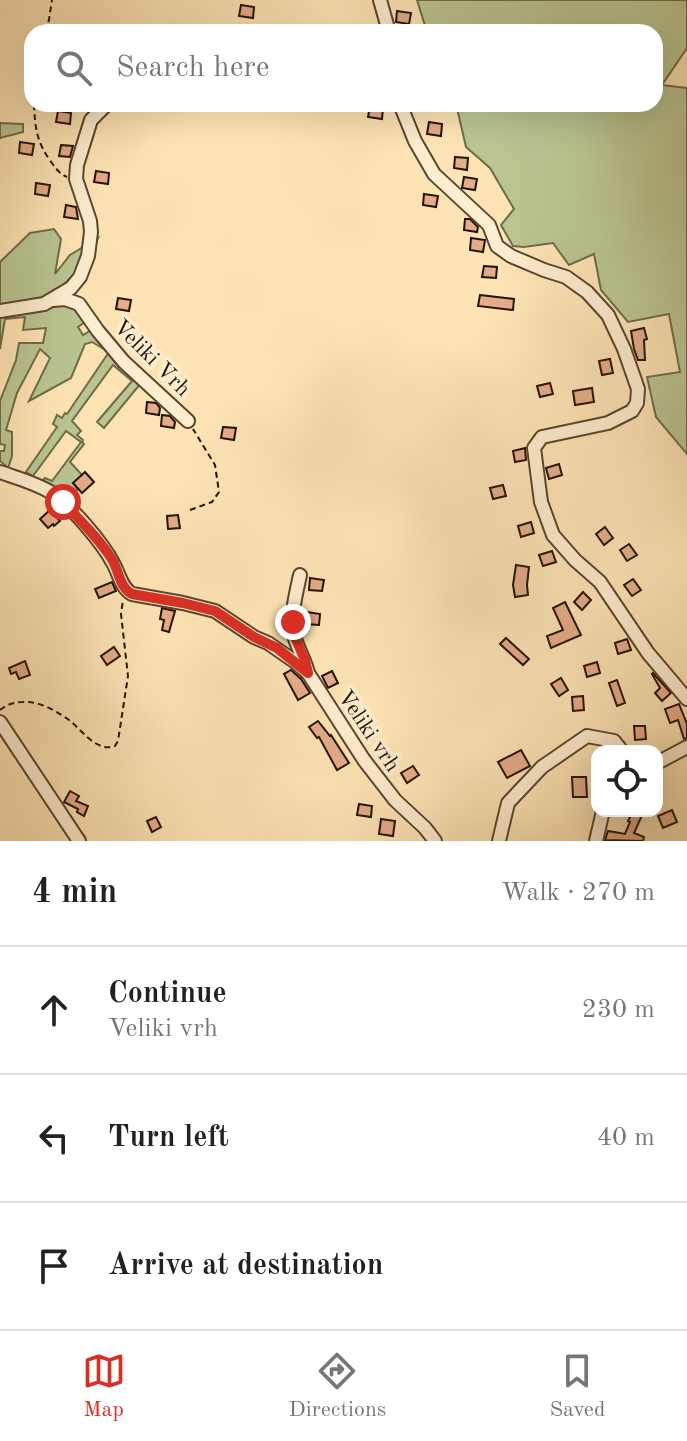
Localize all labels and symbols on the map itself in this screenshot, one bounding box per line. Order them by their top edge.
street label: Veliki Vrh [109,316,194,401]
route start [45,484,81,520]
route end [275,604,311,640]
street label: Veliki vrh [333,686,403,776]

